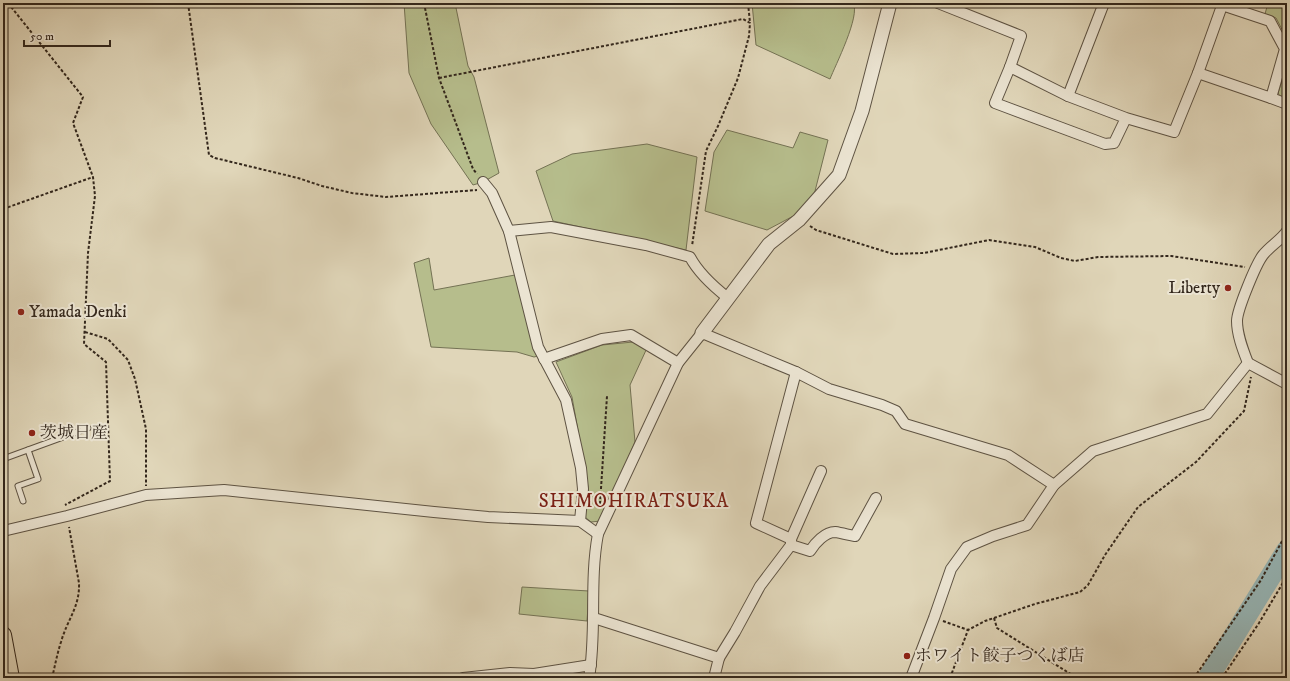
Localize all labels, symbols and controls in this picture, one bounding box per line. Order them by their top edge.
scale bar [24,22,110,48]
text: 50 m [30,29,54,44]
place label: Liberty [1169,277,1221,299]
marker: Liberty [1223,283,1233,293]
place label: Yamada Denki [29,301,127,323]
marker: Yamada Denki [16,307,26,317]
place label: 茨城日産 [40,422,108,444]
marker: 茨城日産 [27,428,37,438]
district label: SHIMOHIRATSUKA [539,490,729,513]
place label: ホワイト餃子つくば店 [915,645,1085,667]
marker: ホワイト餃子つくば店 [902,651,912,661]

